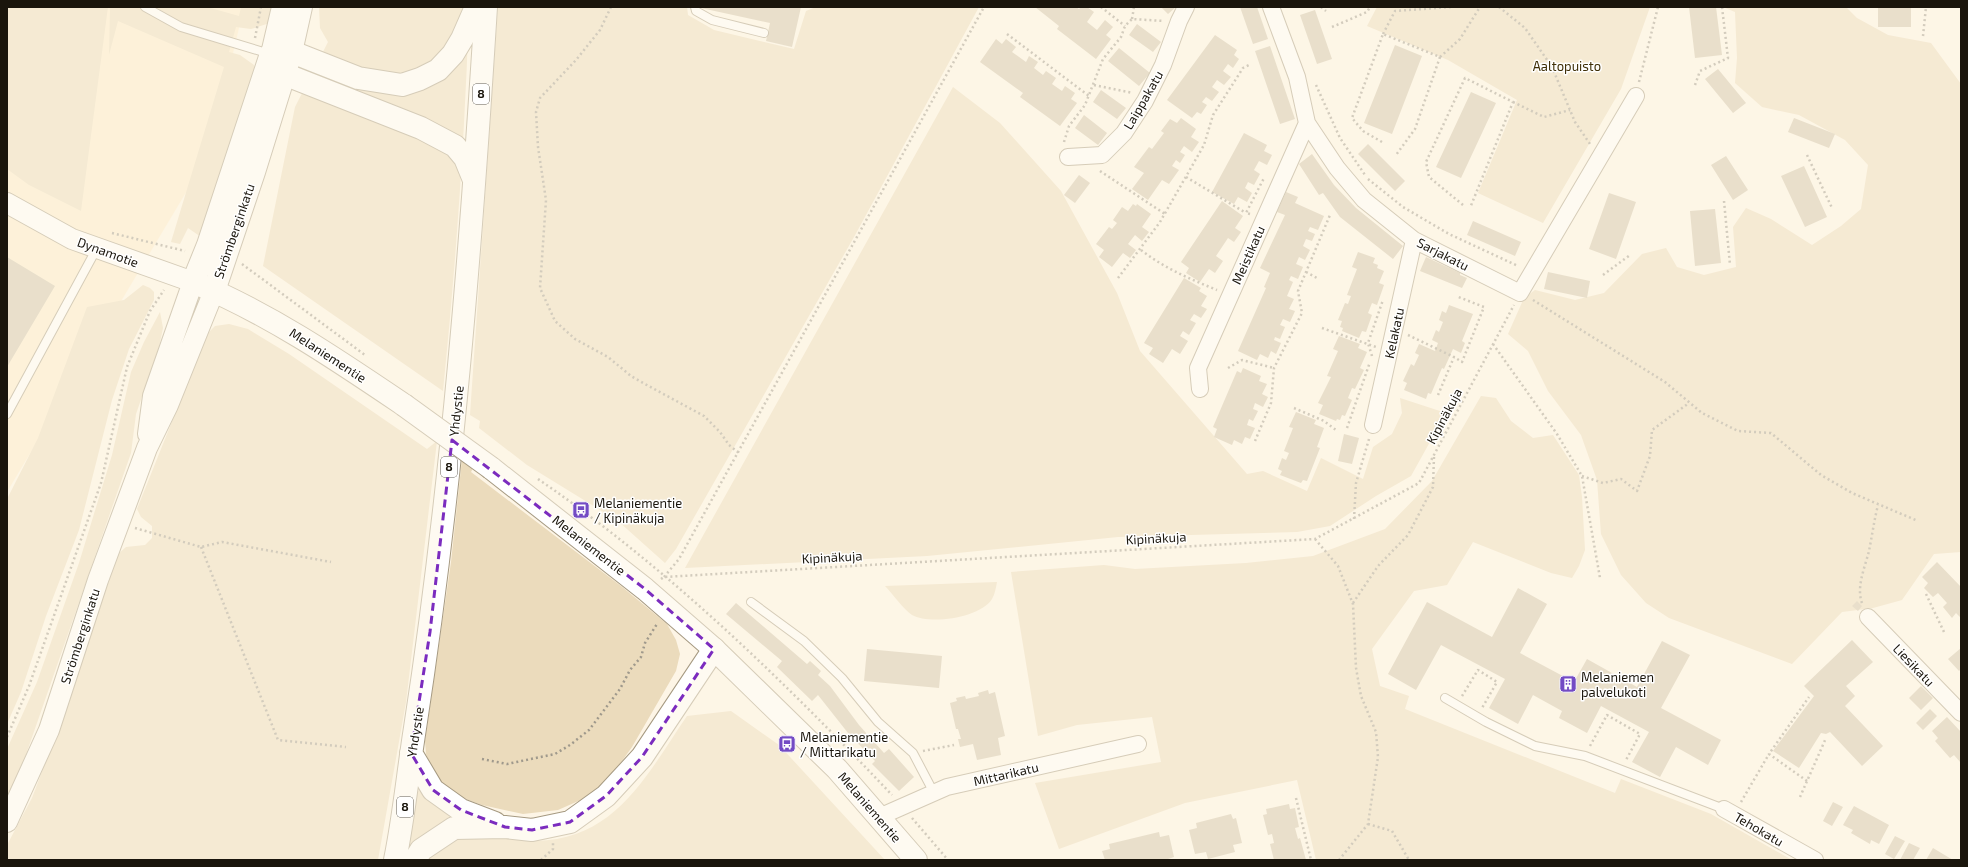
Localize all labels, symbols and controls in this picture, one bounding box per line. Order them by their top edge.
park label: Aaltopuisto [1533,58,1601,74]
street label: Laippakatu [1120,68,1166,132]
road number: 8 [473,84,489,104]
street label: Strömberginkatu [210,181,258,281]
street label: Meistikatu [1228,223,1268,287]
street label: Dynamotie [75,234,141,270]
street label: Sarjakatu [1414,234,1472,274]
street label: Kelakatu [1381,306,1407,360]
street label: Melaniementie [287,324,369,386]
street label: Yhdystie [445,385,467,437]
street label: Kipinäkuja [1423,385,1465,447]
road number: 8 [441,457,457,477]
place label: Melaniementie / Kipinäkuja [594,495,682,526]
bus stop icon: Melaniementie / Kipinäkuja [571,500,591,520]
street label: Melaniementie [549,512,629,578]
street label: Kipinäkuja [1125,528,1187,548]
street label: Kipinäkuja [801,547,863,567]
street label: Strömberginkatu [57,586,103,686]
street label: Liesikatu [1890,640,1938,690]
place label: Melaniemen palvelukoti [1581,669,1654,700]
building icon: Melaniemen palvelukoti [1558,674,1578,694]
street label: Yhdystie [403,706,427,758]
place label: Melaniementie / Mittarikatu [800,729,888,760]
bus stop icon: Melaniementie / Mittarikatu [777,734,797,754]
street label: Mittarikatu [972,759,1040,789]
street label: Melaniementie [835,768,905,846]
road number: 8 [397,797,413,817]
street label: Tehokatu [1732,809,1786,849]

